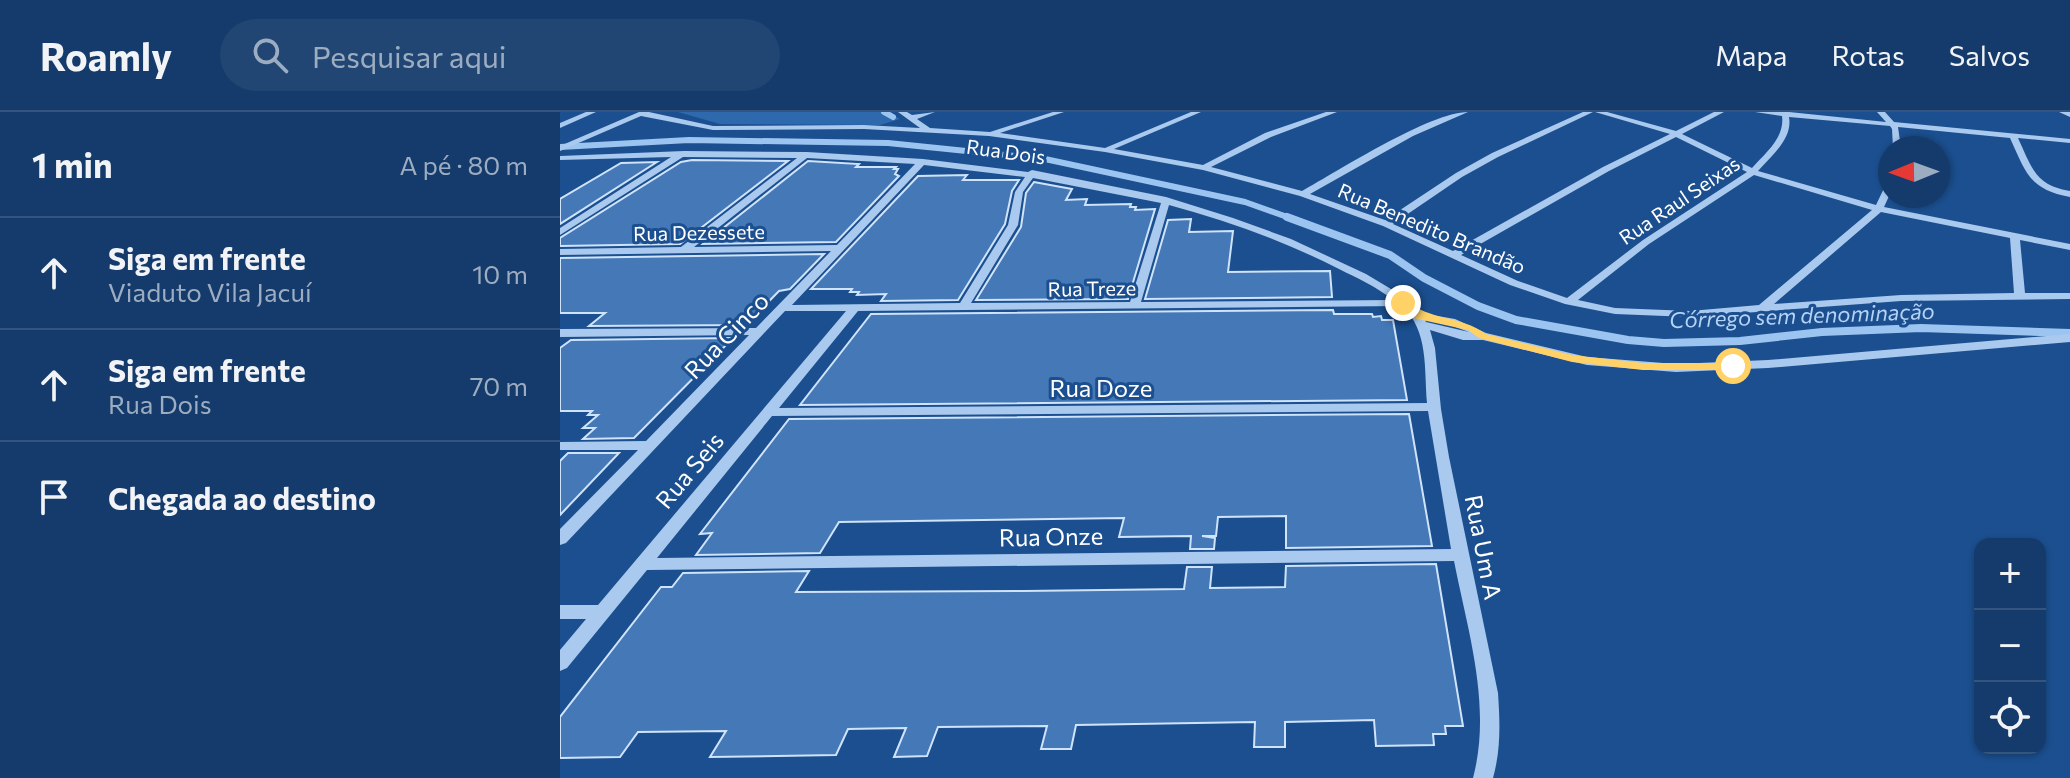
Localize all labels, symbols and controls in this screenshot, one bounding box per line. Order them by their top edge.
search box [220,19,780,91]
text: Roamly [40,32,172,79]
icon: search [248,33,292,77]
text: Pesquisar aqui [312,37,507,74]
text: Mapa [1715,38,1788,72]
text: Rotas [1832,38,1905,72]
text: Salvos [1949,38,2030,72]
street label: Rua Dois [965,134,1047,168]
north arrow [1878,136,1950,208]
text: 1 min [32,143,113,185]
text: A pé · 80 m [399,149,528,180]
street label: Rua Raul Seixas [1614,151,1744,249]
street label: Rua Benedito Brandão [1335,178,1529,278]
street label: Rua Dezessete [633,219,765,245]
text: Siga em frente [108,239,306,276]
icon: ahead [32,251,76,295]
text: 10 m [472,258,528,289]
street label: Rua Treze [1048,275,1136,301]
text: Viaduto Vila Jacuí [108,276,312,307]
route end [1385,285,1421,321]
street label: Rua Cinco [678,286,774,384]
water label: Córrego sem denominação [1669,297,1935,333]
route start [1715,348,1751,384]
text: Siga em frente [108,351,306,388]
icon: ahead [32,363,76,407]
text: 70 m [470,370,528,401]
street label: Rua Doze [1049,373,1153,402]
text: Rua Dois [108,388,212,419]
street label: Rua Seis [649,426,729,514]
icon: arrive [32,475,76,519]
text: Chegada ao destino [108,479,376,516]
street label: Rua Um A [1460,492,1508,602]
street label: Rua Onze [999,521,1103,551]
map controls [1974,538,2046,754]
button: + [1974,538,2046,610]
button: − [1974,610,2046,682]
button: locate [1974,682,2046,754]

